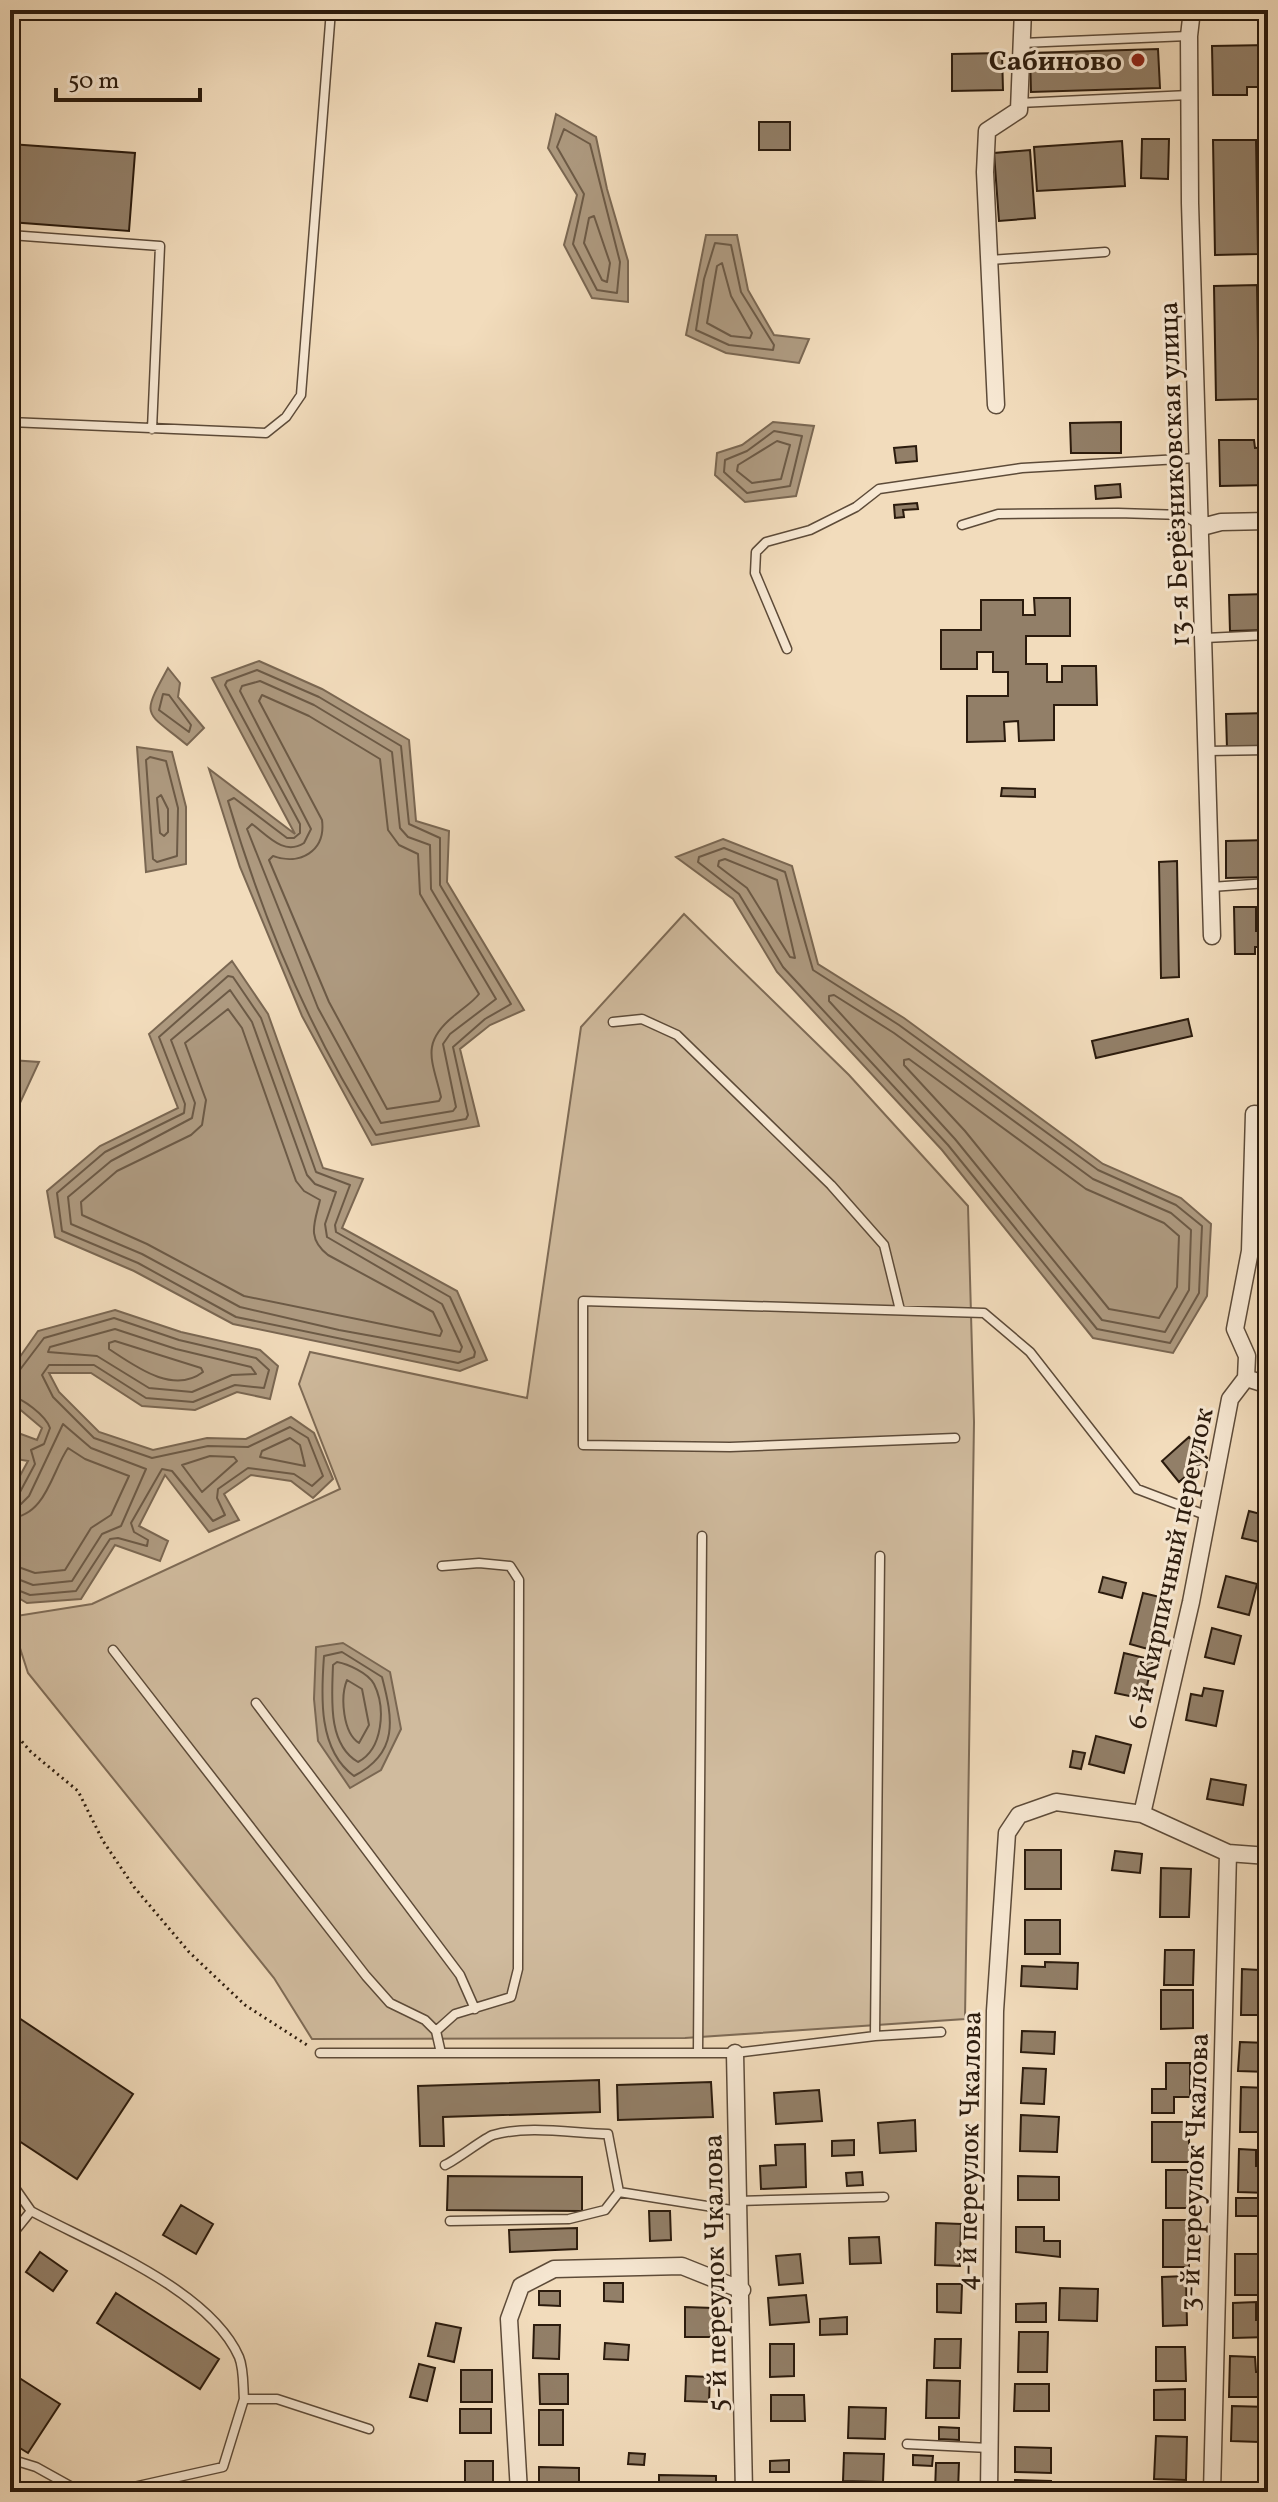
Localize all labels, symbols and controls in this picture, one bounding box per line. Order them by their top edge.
place label: Сабиново [989,43,1122,82]
marker: Сабиново [1129,51,1147,69]
scale bar [56,52,200,102]
text: 50 m [68,65,120,99]
street label: 13-я Берёзниковская улица [1150,301,1201,647]
street label: 6-й Кирпичный переулок [1118,1404,1225,1733]
street label: 4-й переулок Чкалова [949,2011,992,2292]
street label: 3-й переулок Чкалова [1171,2032,1220,2312]
street label: 5-й переулок Чкалова [695,2134,738,2412]

